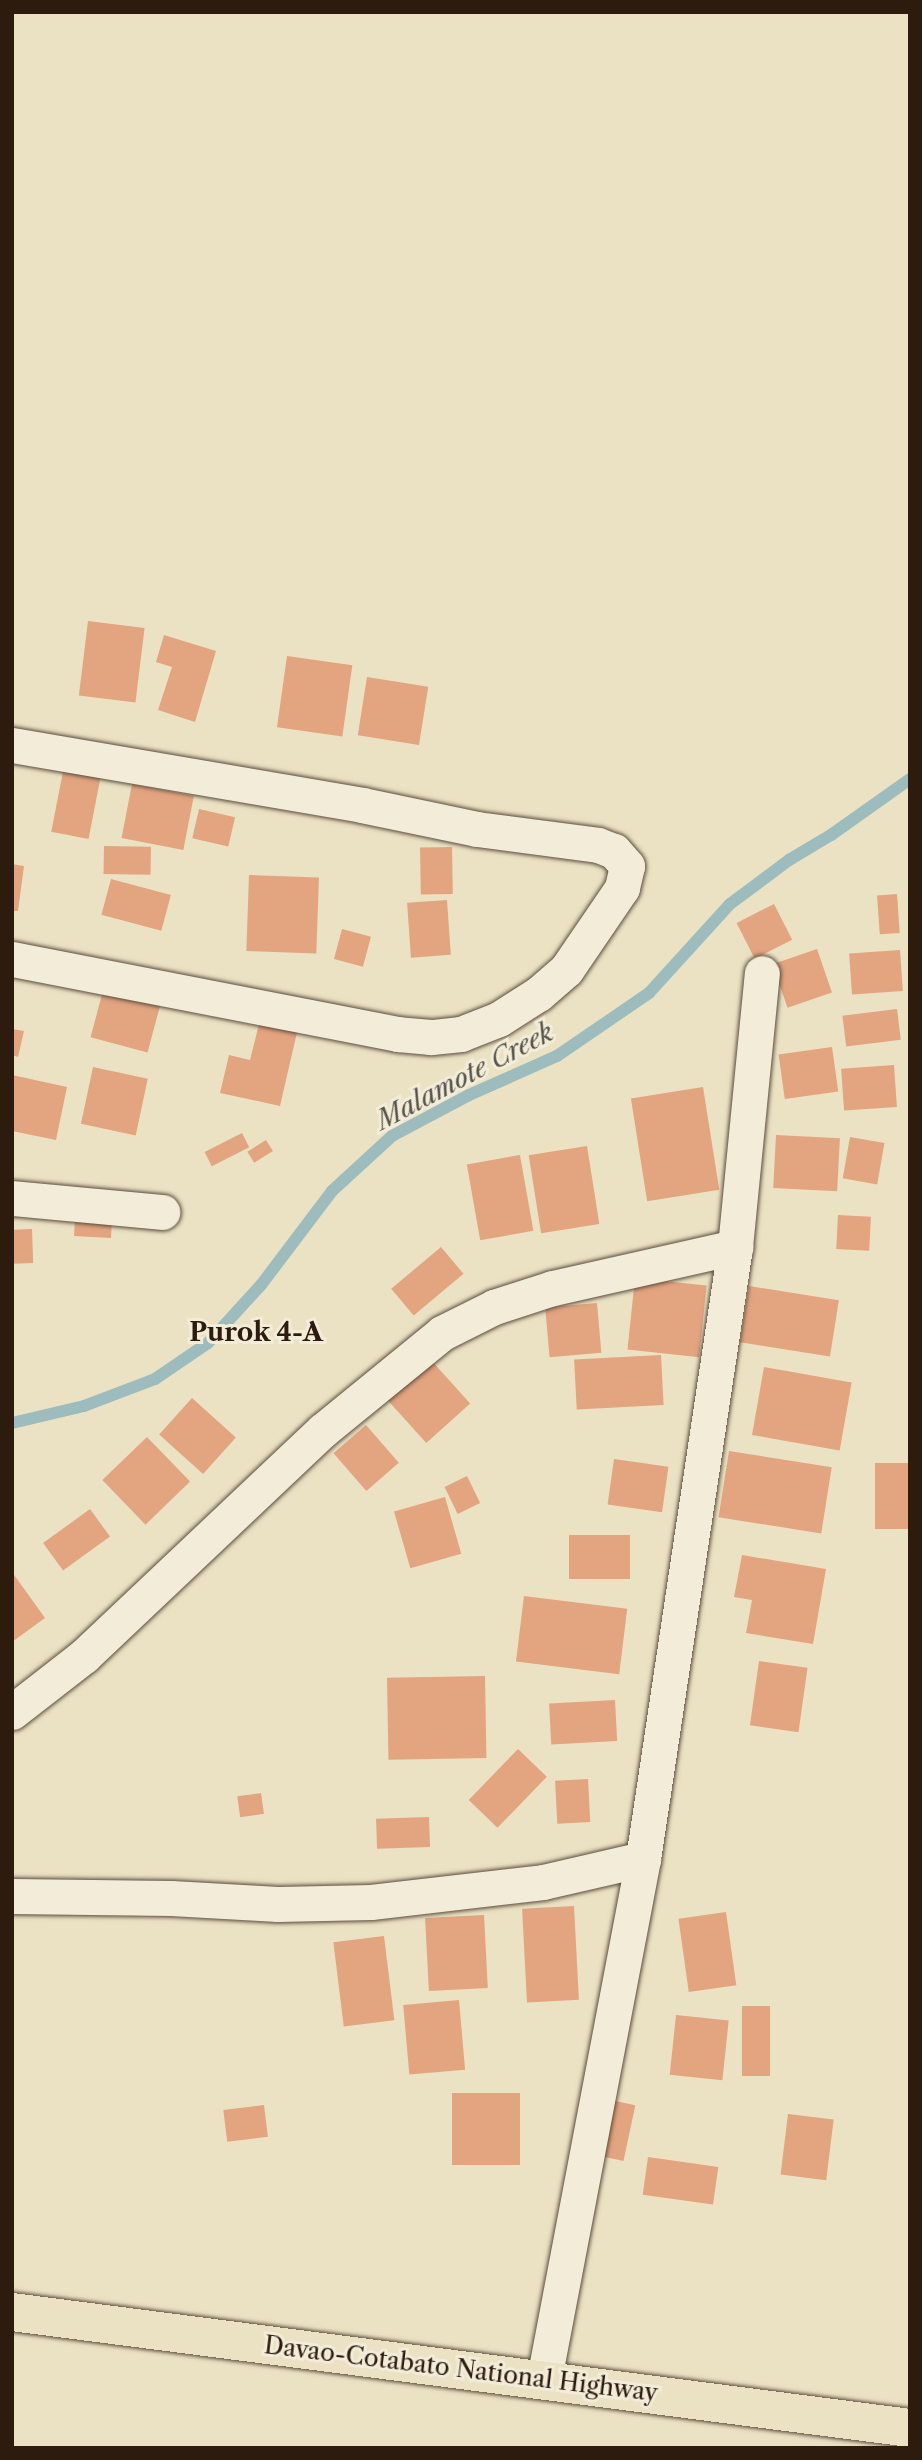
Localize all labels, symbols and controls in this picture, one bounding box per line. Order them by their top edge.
water label: Malamote Creek [371,1017,559,1137]
district label: Purok 4-A [189,1317,323,1349]
street label: Davao-Cotabato National Highway [263,2331,659,2407]

